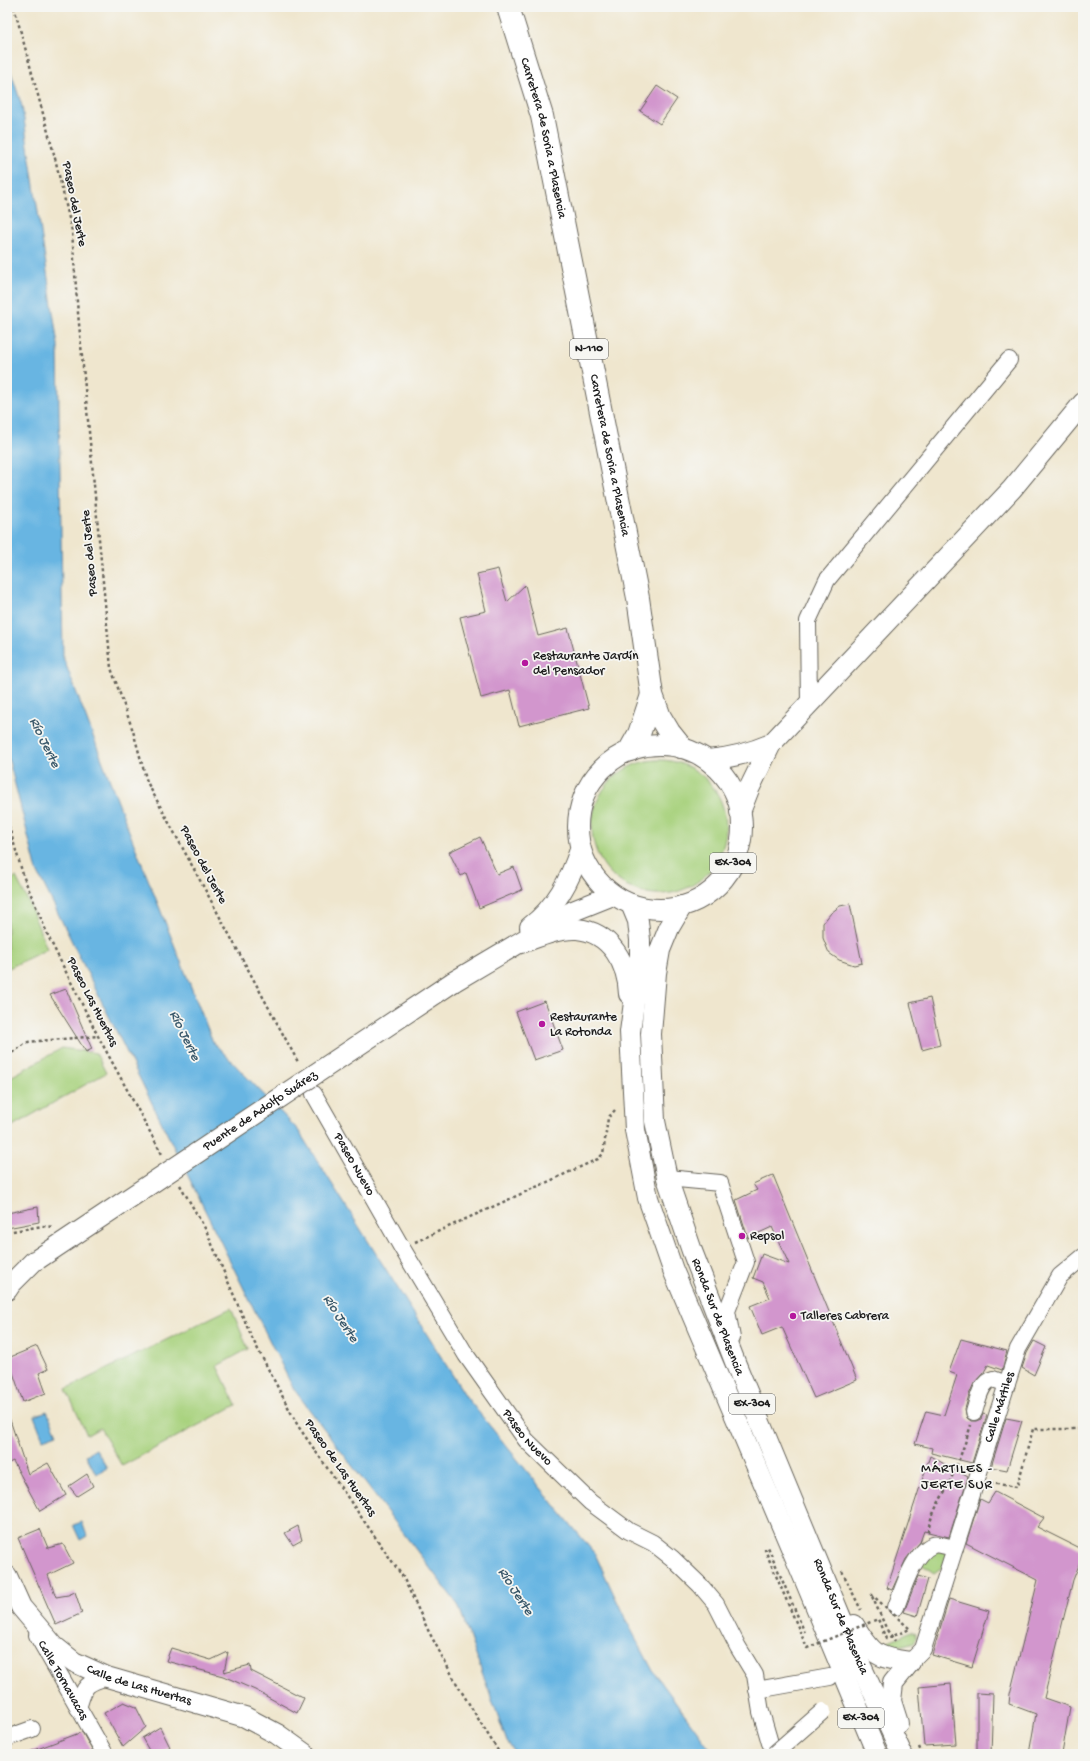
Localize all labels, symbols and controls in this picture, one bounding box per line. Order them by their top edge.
street label: Carretera de Soria a Plasencia [517,56,570,220]
street label: Paseo del Jerte [58,159,90,248]
road number: N-110 [570,339,608,359]
street label: Carretera de Soria a Plasencia [586,373,633,538]
street label: Paseo del Jerte [79,509,101,598]
place label: Restaurante Jardín del Pensador [533,649,639,679]
marker: Restaurante Jardín del Pensador [520,658,530,668]
water label: Río Jerte [25,715,64,771]
street label: Paseo del Jerte [176,823,230,907]
road number: EX-304 [710,853,756,873]
street label: Paseo Las Huertas [63,954,121,1050]
water label: Río Jerte [165,1008,204,1064]
place label: Restaurante La Rotonda [550,1010,617,1040]
marker: Restaurante La Rotonda [537,1019,547,1029]
street label: Puente de Adolfo Suárez [199,1067,321,1155]
street label: Paseo Nuevo [330,1130,378,1198]
place label: Repsol [750,1229,784,1244]
marker: Repsol [737,1231,747,1241]
street label: Ronda Sur de Plasencia [688,1256,747,1378]
water label: Río Jerte [318,1292,362,1347]
place label: Talleres Cabrera [800,1309,890,1324]
marker: Talleres Cabrera [788,1311,798,1321]
street label: Calle Mártiles [981,1369,1018,1444]
road number: EX-304 [729,1394,775,1414]
street label: Paseo Nuevo [499,1406,556,1469]
street label: Paseo de Las Huertas [300,1416,380,1520]
district label: MÁRTILES - JERTE SUR [921,1461,993,1494]
street label: Ronda Sur de Plasencia [810,1556,872,1678]
water label: Río Jerte [493,1565,537,1620]
street label: Calle Tornavacas [34,1638,92,1724]
street label: Calle de Las Huertas [84,1661,194,1709]
road number: EX-304 [838,1708,884,1728]

